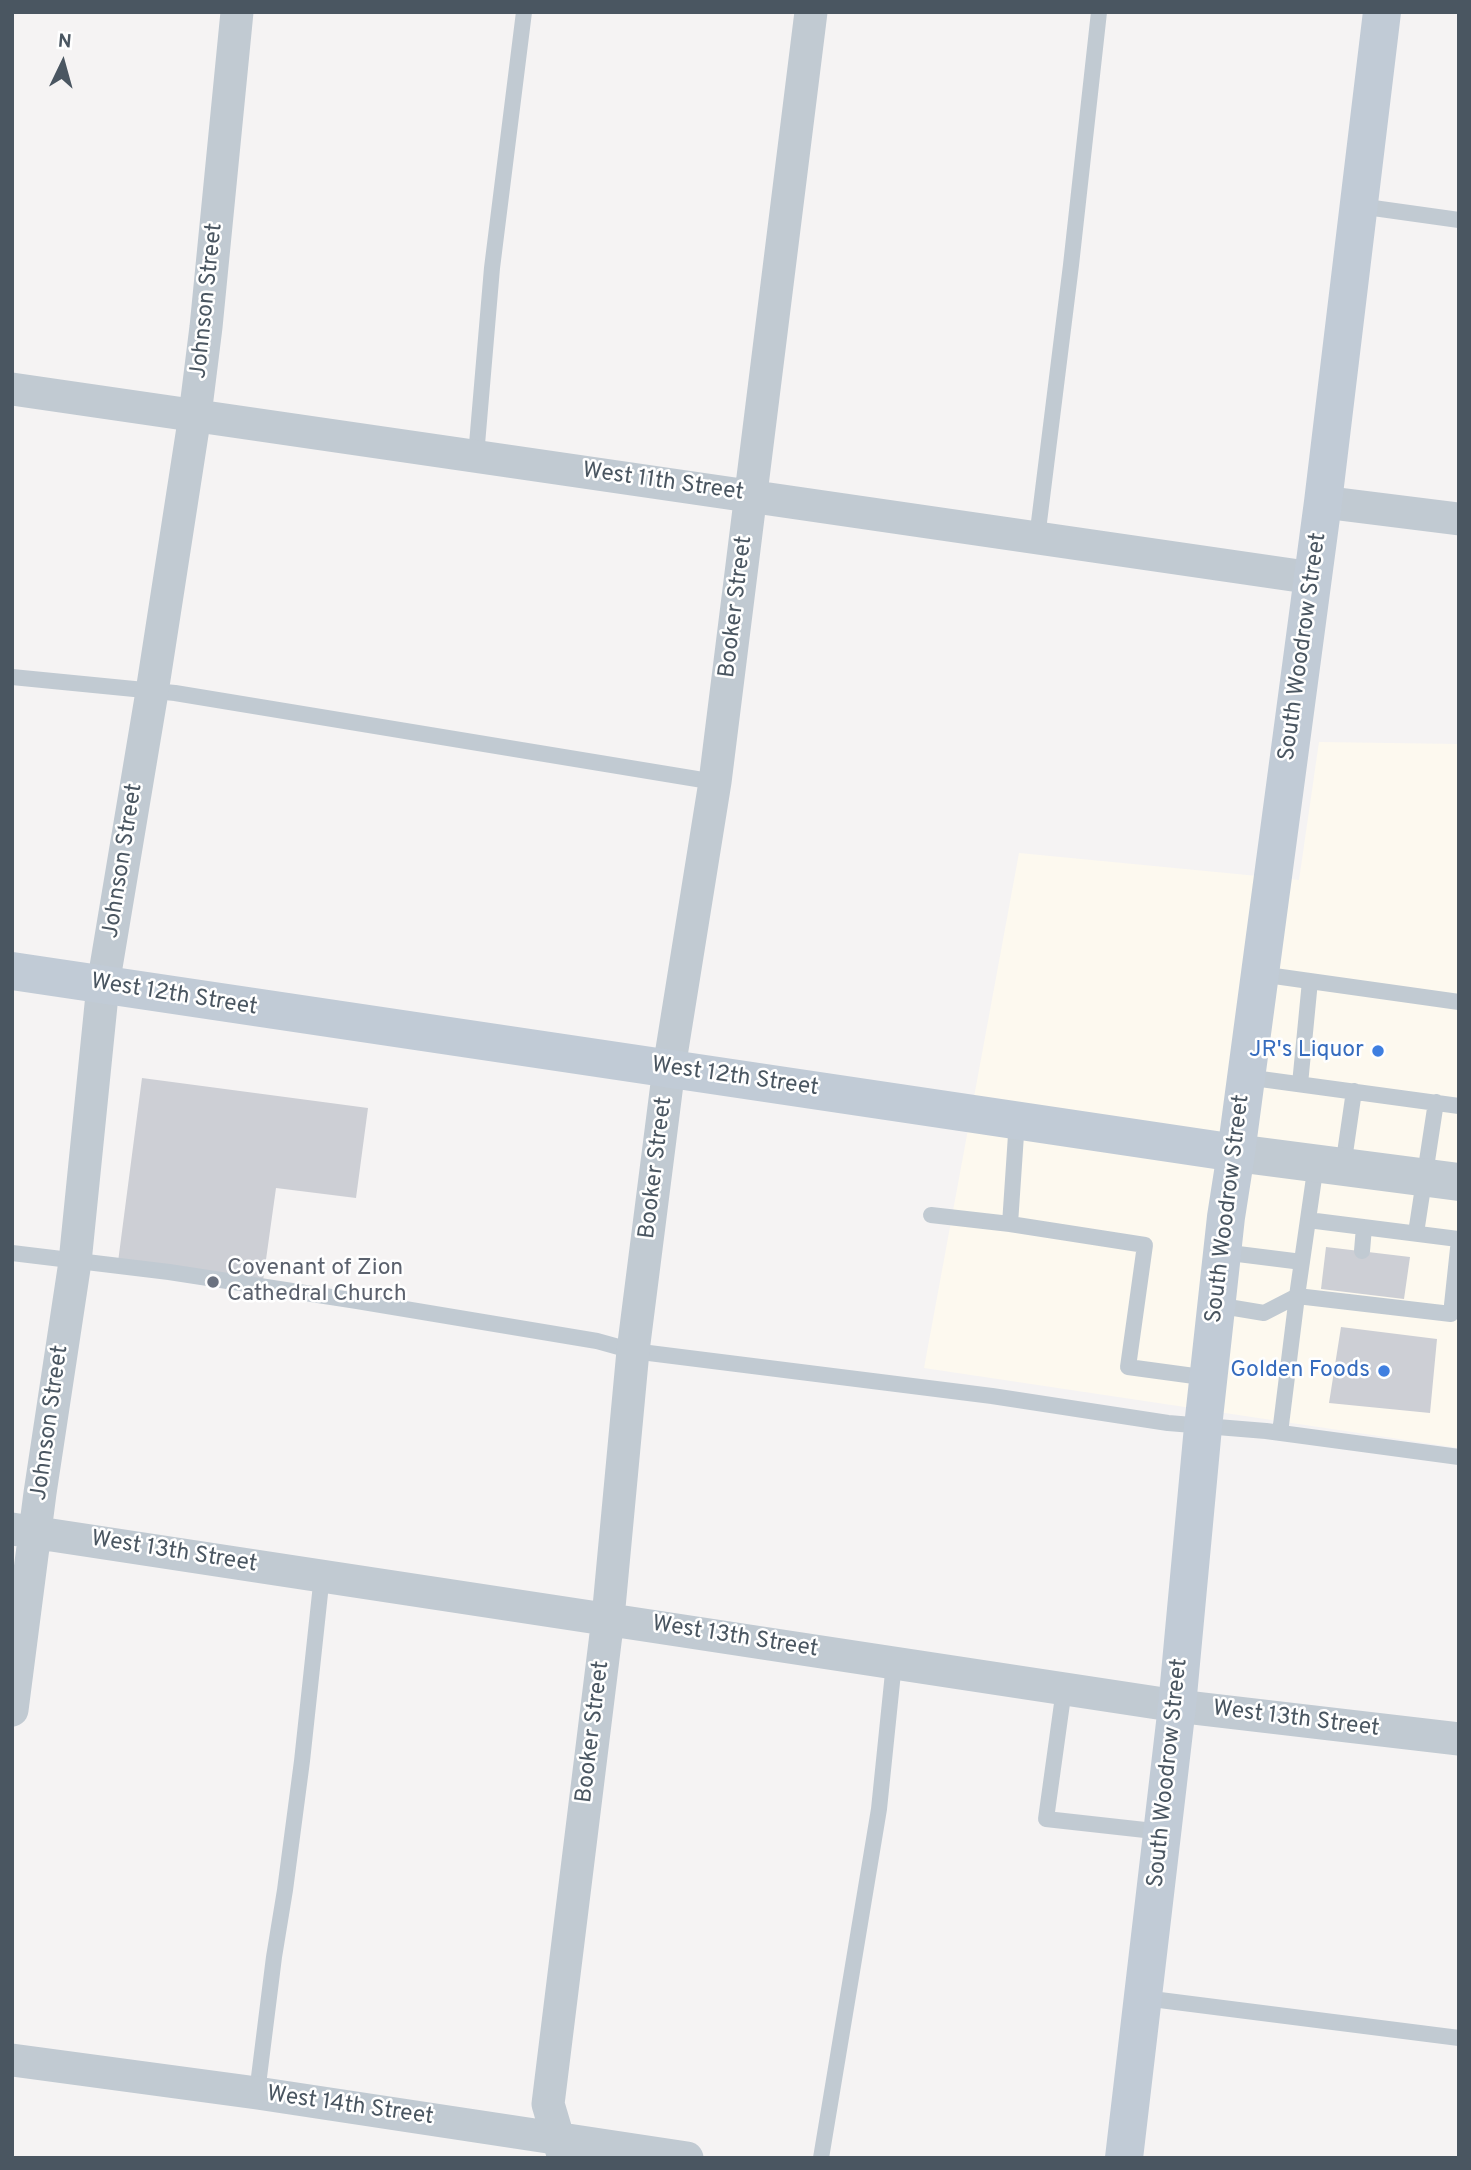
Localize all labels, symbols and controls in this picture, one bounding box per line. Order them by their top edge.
north arrow [28,28,98,98]
text: N [57,30,73,55]
street label: Johnson Street [186,222,230,380]
street label: West 11th Street [581,458,745,508]
street label: South Woodrow Street [1274,531,1334,763]
street label: Booker Street [715,534,759,680]
street label: Johnson Street [98,782,150,940]
street label: West 12th Street [89,969,259,1023]
place label: JR's Liquor [1249,1037,1364,1065]
marker: JR's Liquor [1370,1043,1386,1059]
street label: West 12th Street [650,1053,820,1103]
street label: South Woodrow Street [1201,1093,1257,1325]
street label: Booker Street [635,1095,679,1241]
place label: Covenant of Zion Cathedral Church [227,1255,407,1309]
marker: Covenant of Zion Cathedral Church [205,1274,221,1290]
street label: Johnson Street [26,1344,76,1502]
place label: Golden Foods [1230,1357,1370,1385]
marker: Golden Foods [1376,1363,1392,1379]
street label: West 13th Street [89,1526,259,1580]
street label: West 13th Street [650,1611,820,1665]
street label: South Woodrow Street [1143,1657,1195,1889]
street label: Booker Street [572,1659,616,1805]
street label: West 13th Street [1211,1696,1381,1744]
street label: West 14th Street [265,2082,435,2132]

